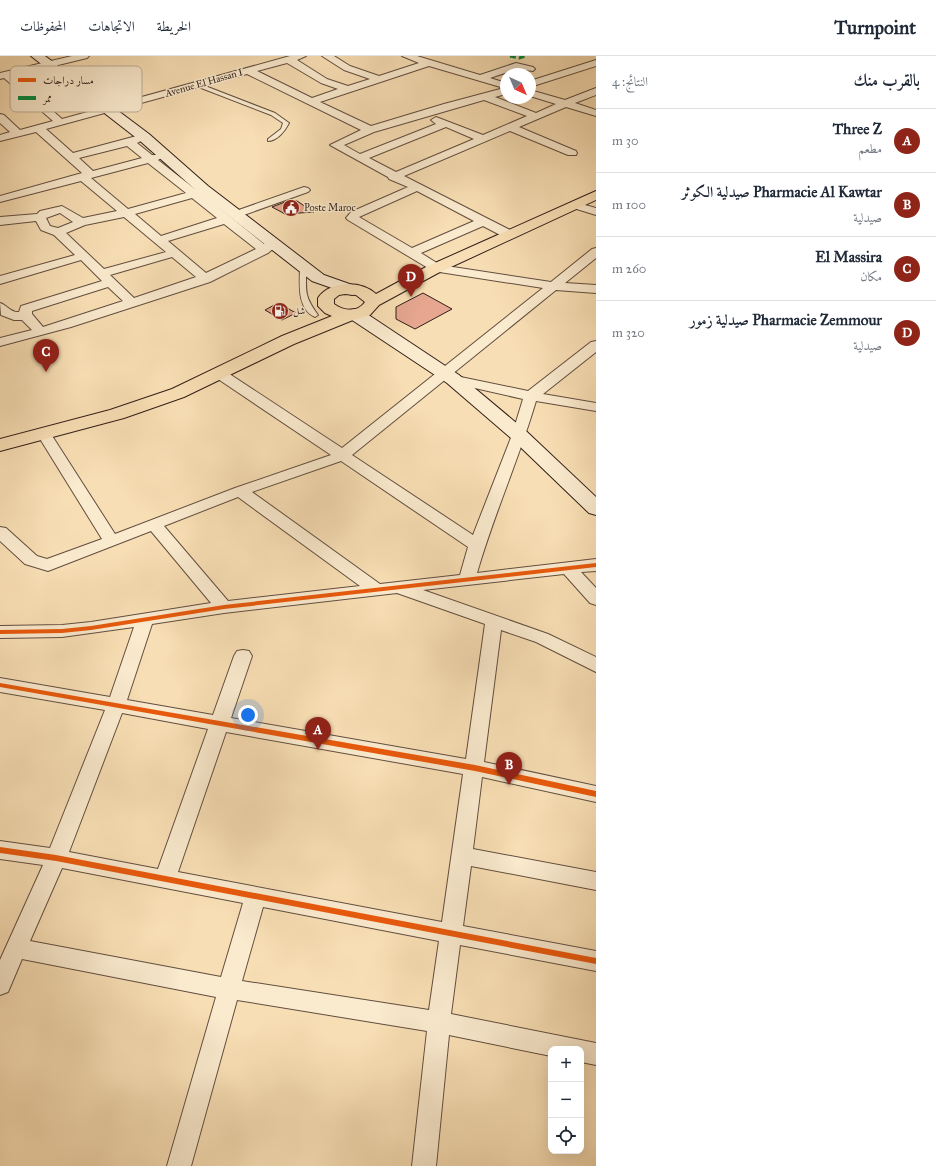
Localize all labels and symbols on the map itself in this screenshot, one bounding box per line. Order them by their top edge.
legend [10,66,142,112]
street label: Avenue El Hassan I [163,66,244,100]
north arrow [500,68,536,104]
text: مسار دراجات [43,74,94,87]
text: ممر [42,92,52,106]
public building icon: Poste Maroc [281,198,301,218]
place label: Poste Maroc [304,202,356,214]
pin: D [398,264,424,297]
fuel station icon: شل [270,301,290,321]
place label: شل [293,305,305,318]
pin: C [33,339,59,372]
your location [238,705,258,725]
pin: A [305,717,331,750]
pin: B [496,752,522,785]

